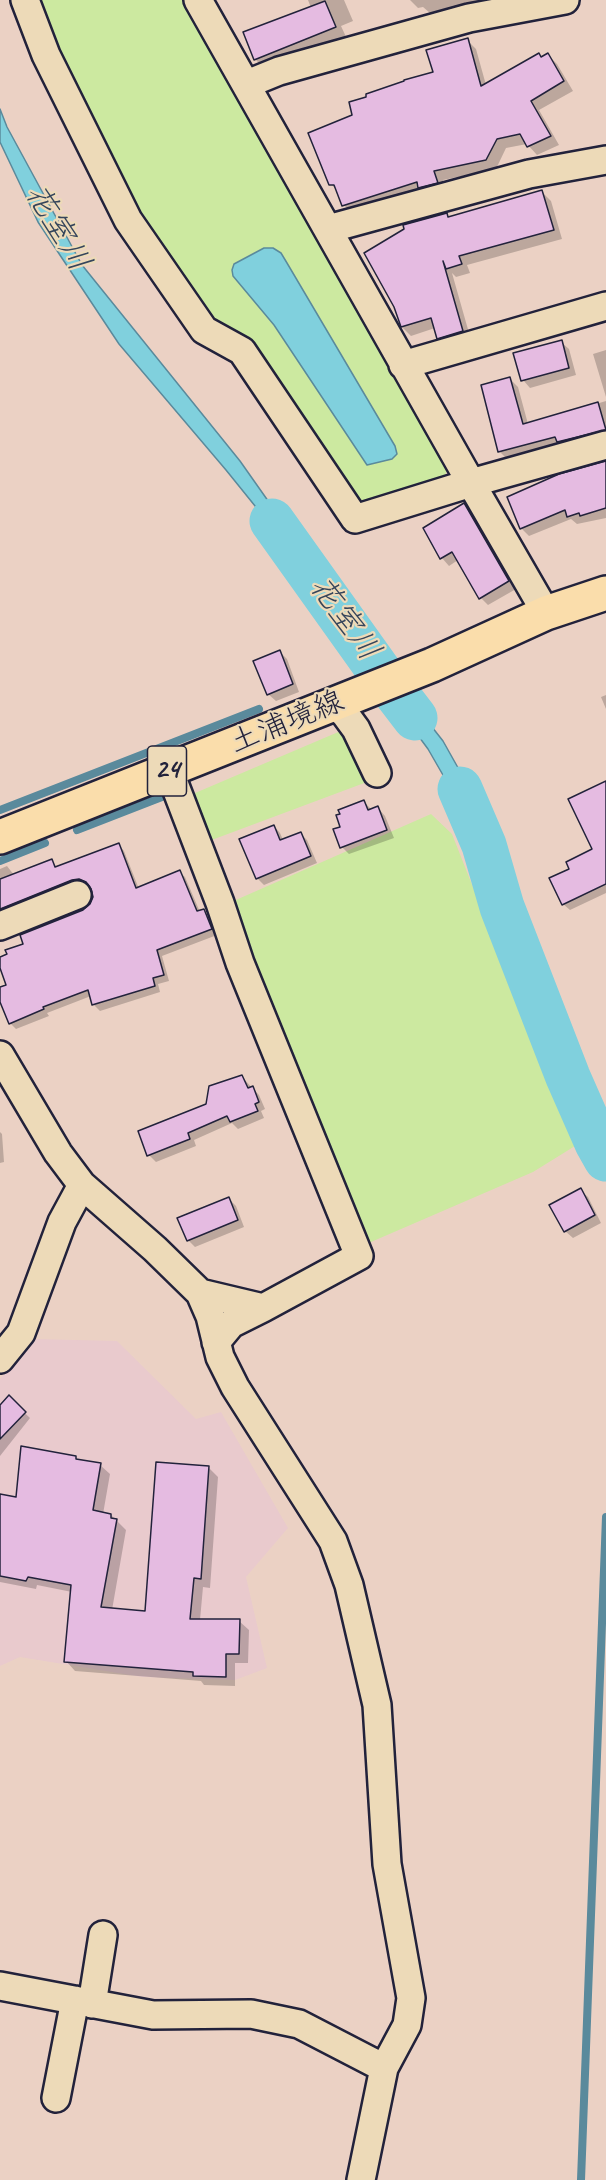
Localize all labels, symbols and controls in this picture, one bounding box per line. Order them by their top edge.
water label: 花室川 [16,177,98,279]
water label: 花室川 [300,569,388,669]
street label: 土浦境線 [225,684,349,762]
road number: 24 [148,746,186,796]

